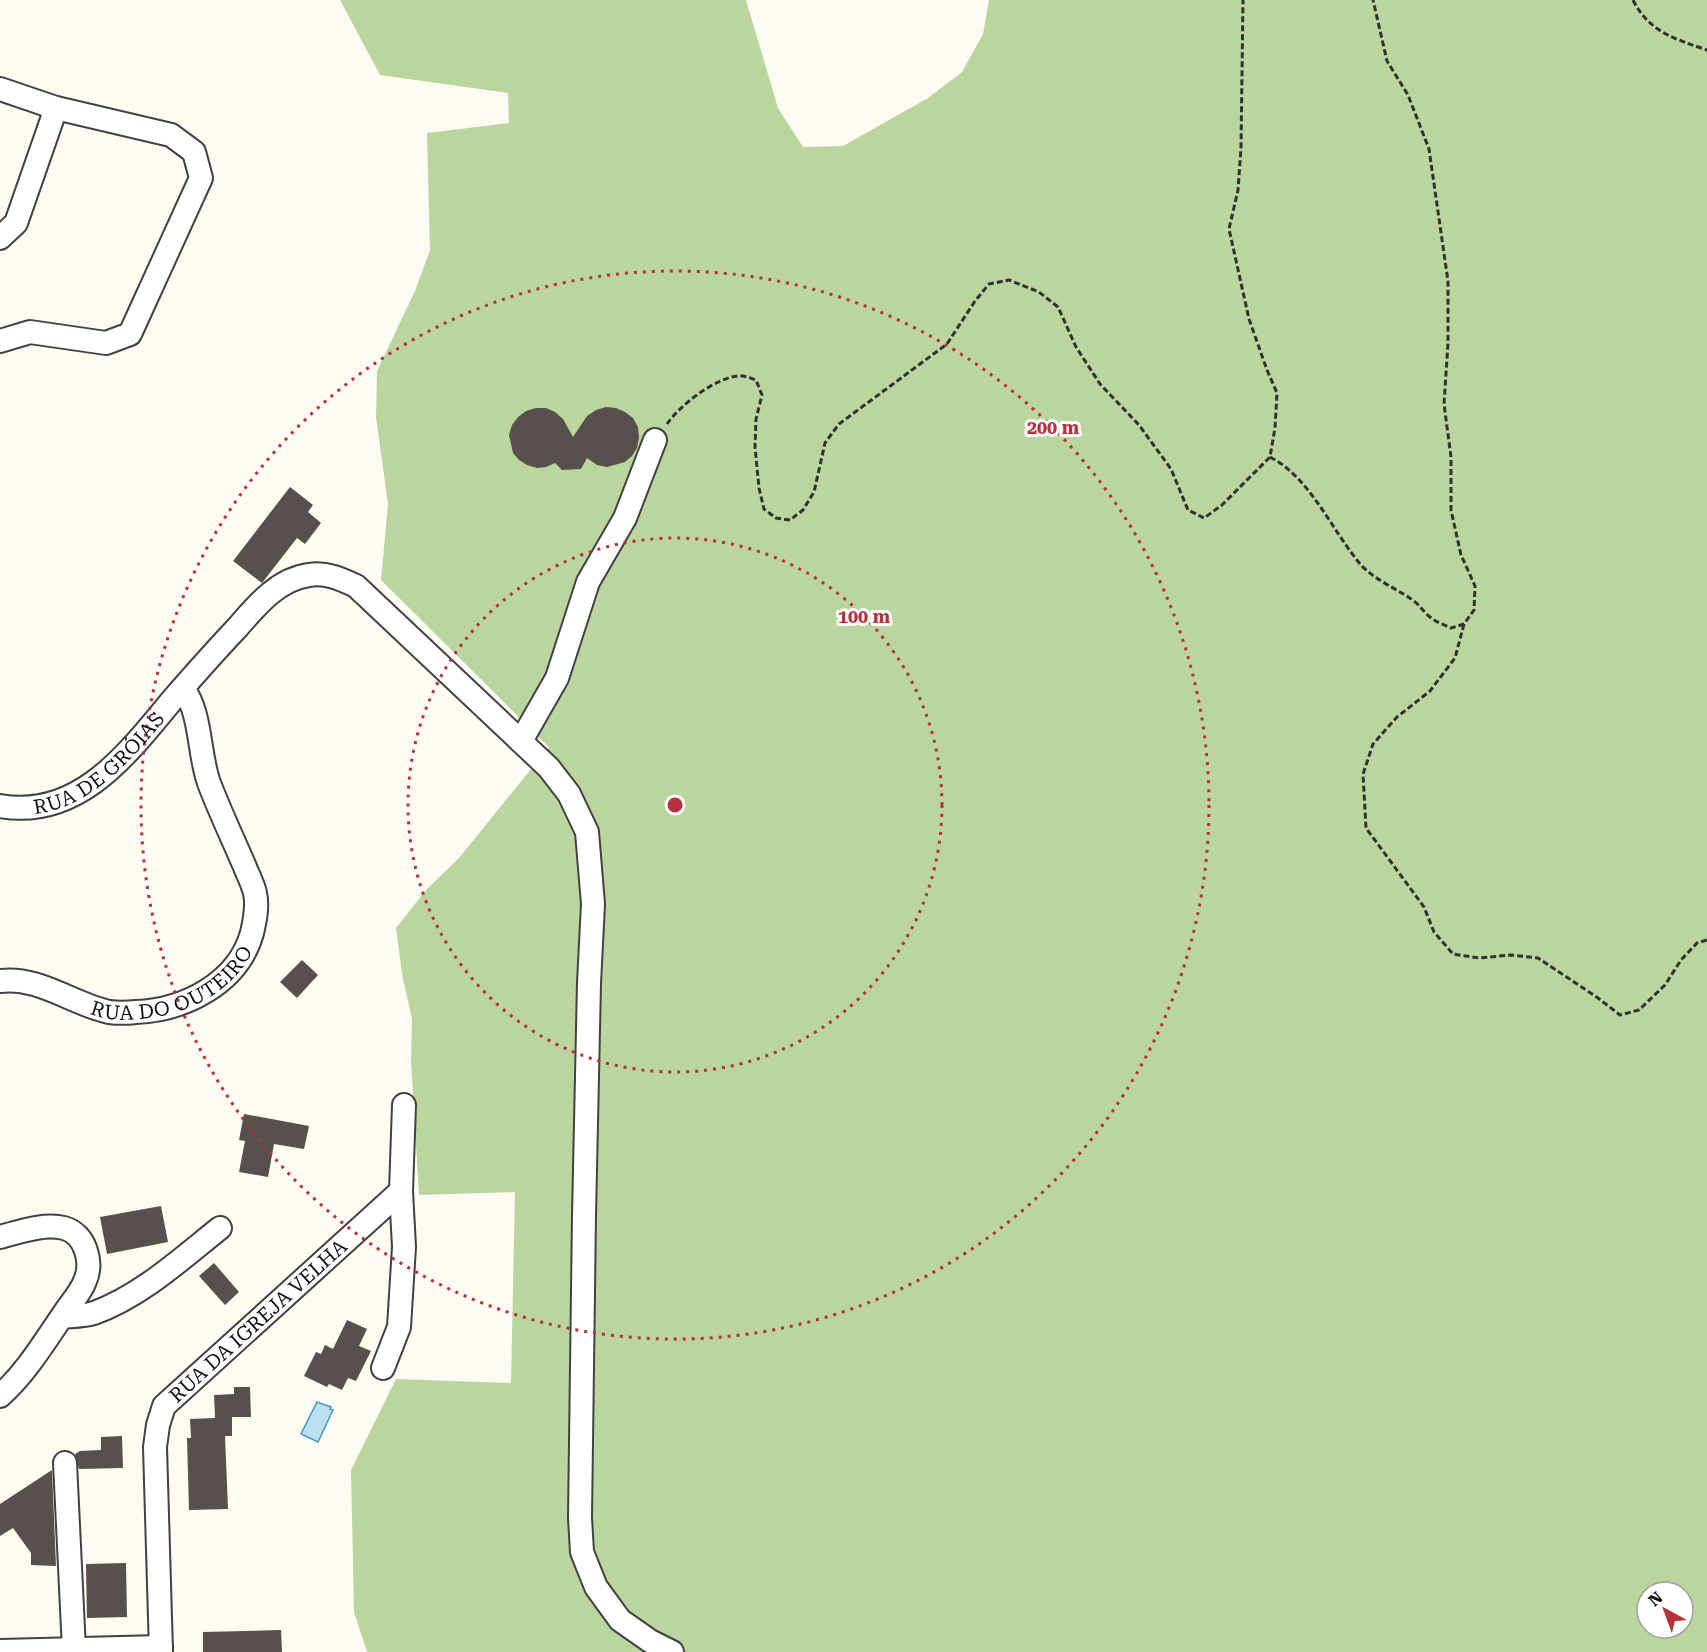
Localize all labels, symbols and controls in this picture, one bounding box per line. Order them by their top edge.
text: 200 m [1027,417,1080,438]
text: 100 m [838,606,891,627]
street label: RUA DE GRÓIAS [31,707,169,819]
centre of rings [665,795,685,815]
street label: RUA DO OUTEIRO [88,942,257,1025]
street label: RUA DA IGREJA VELHA [164,1234,352,1407]
north arrow [1635,1580,1695,1640]
text: N [1645,1588,1666,1610]

